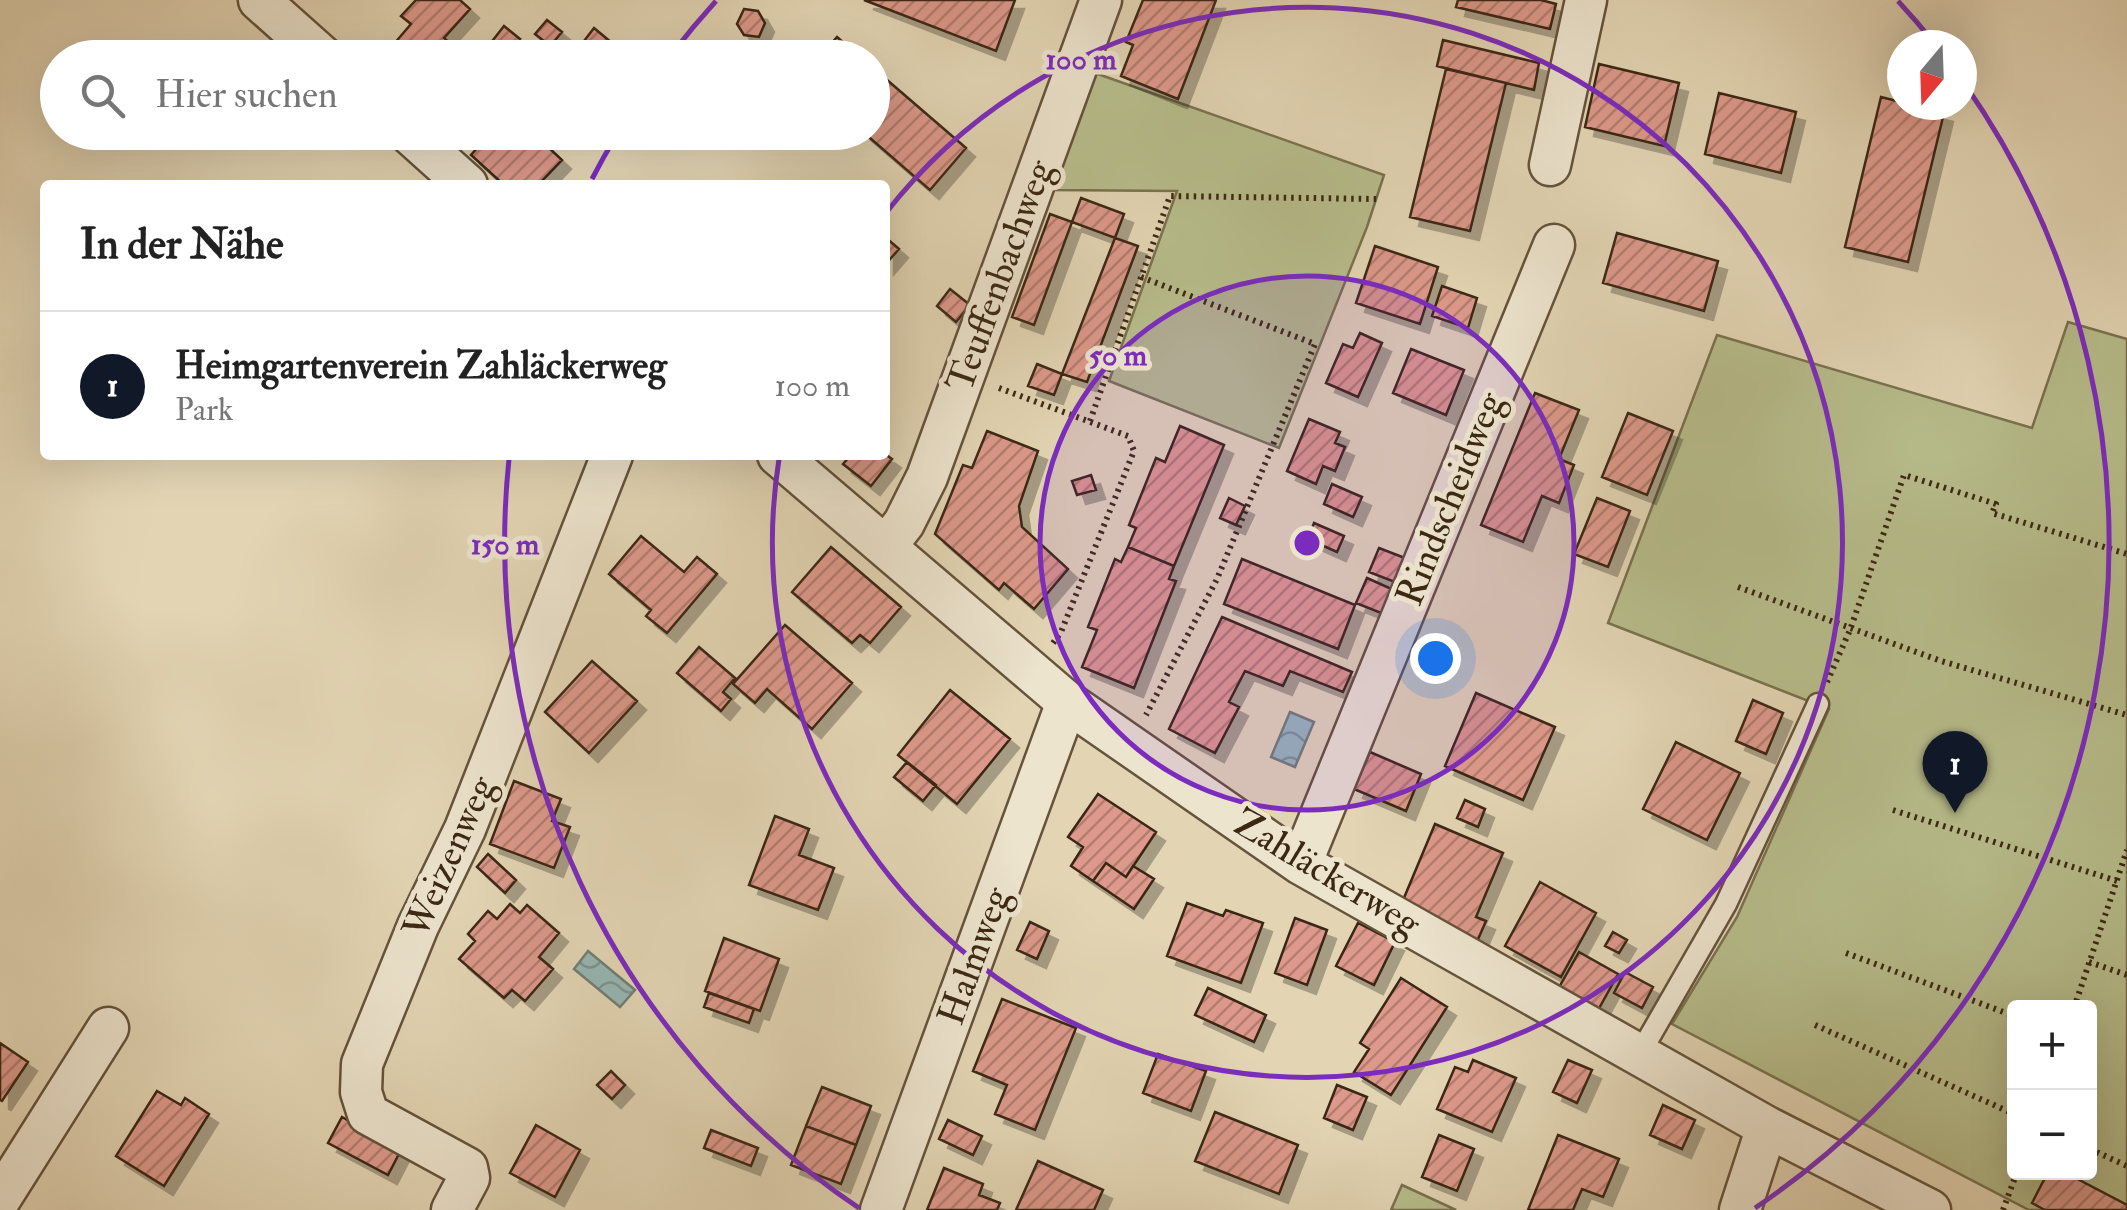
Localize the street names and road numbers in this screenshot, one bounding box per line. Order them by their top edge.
street label: Teuffenbachweg [936,153,1065,398]
street label: Rindscheidweg [1385,384,1515,613]
street label: Weizenweg [392,767,507,946]
street label: Zahläckerweg [1225,798,1431,948]
street label: Halmweg [927,879,1021,1031]

